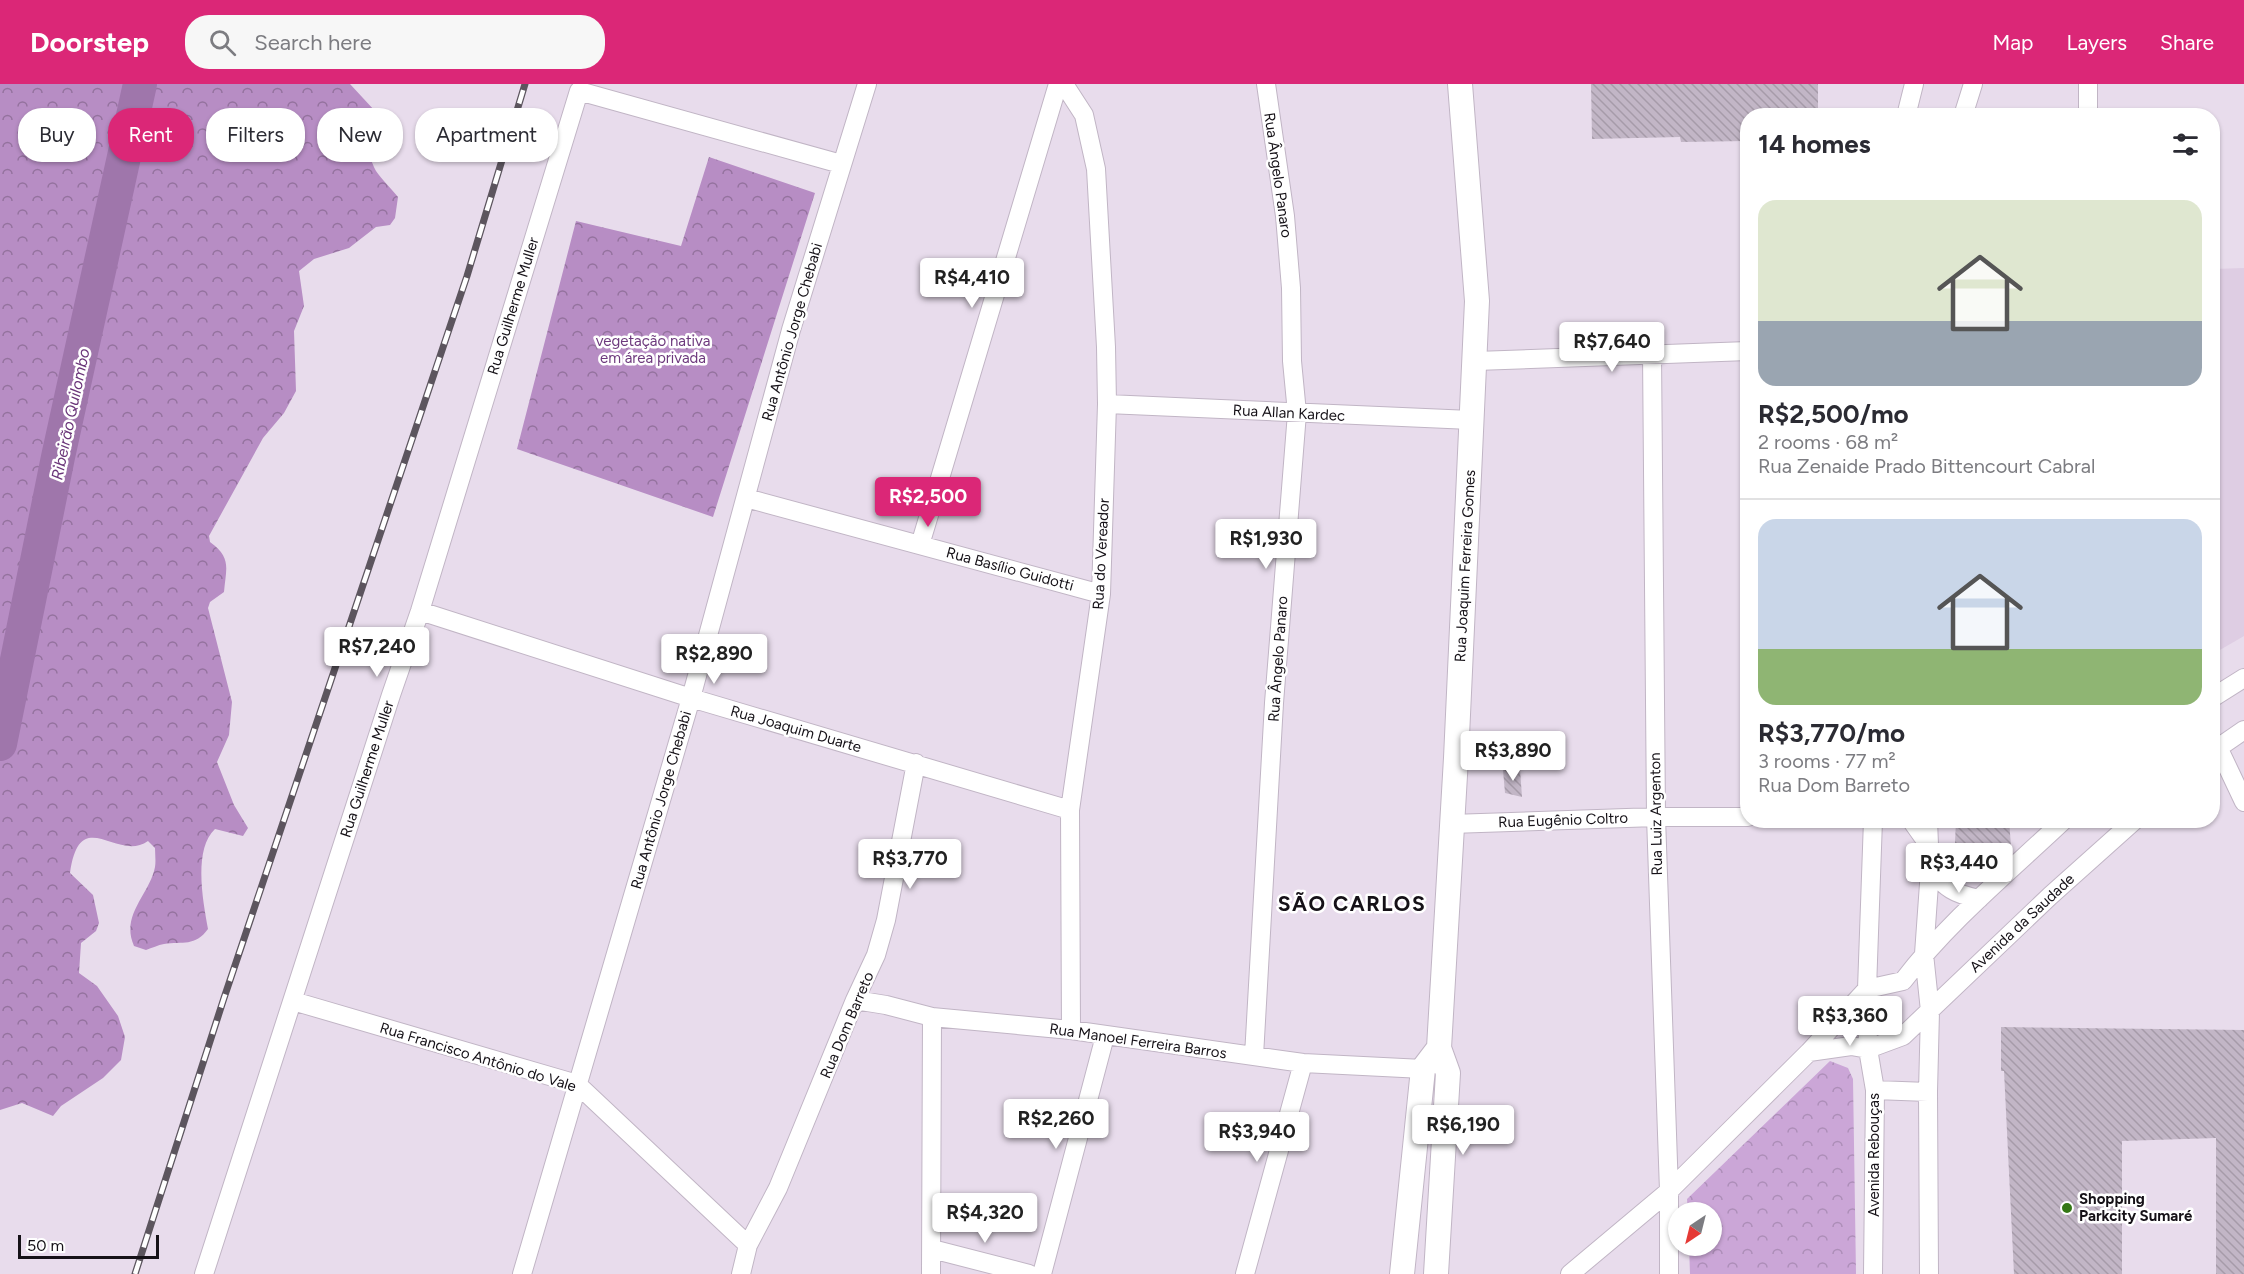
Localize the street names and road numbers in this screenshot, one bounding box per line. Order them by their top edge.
street label: Rua Ângelo Panaro [1260,111,1296,239]
street label: Rua Guilherme Muller [484,235,542,377]
street label: Rua Antônio Jorge Chebabi [758,241,826,423]
street label: Rua Allan Kardec [1232,401,1346,425]
street label: Rua Joaquim Ferreira Gomes [1451,469,1479,663]
street label: Rua do Vereador [1089,498,1113,610]
street label: Rua Basílio Guidotti [944,543,1076,595]
street label: Rua Ângelo Panaro [1265,595,1291,723]
street label: Rua Guilherme Muller [336,698,398,840]
street label: Rua Joaquim Duarte [728,702,864,756]
street label: Rua Antônio Jorge Chebabi [627,709,695,891]
street label: Rua Luiz Argenton [1646,752,1666,876]
street label: Rua Eugênio Coltro [1498,809,1629,831]
street label: Avenida da Saudade [1966,870,2078,976]
street label: Rua Dom Barreto [816,969,878,1081]
street label: Rua Francisco Antônio do Vale [378,1018,578,1096]
street label: Rua Manoel Ferreira Barros [1048,1020,1228,1062]
street label: Avenida Rebouças [1865,1093,1883,1217]

